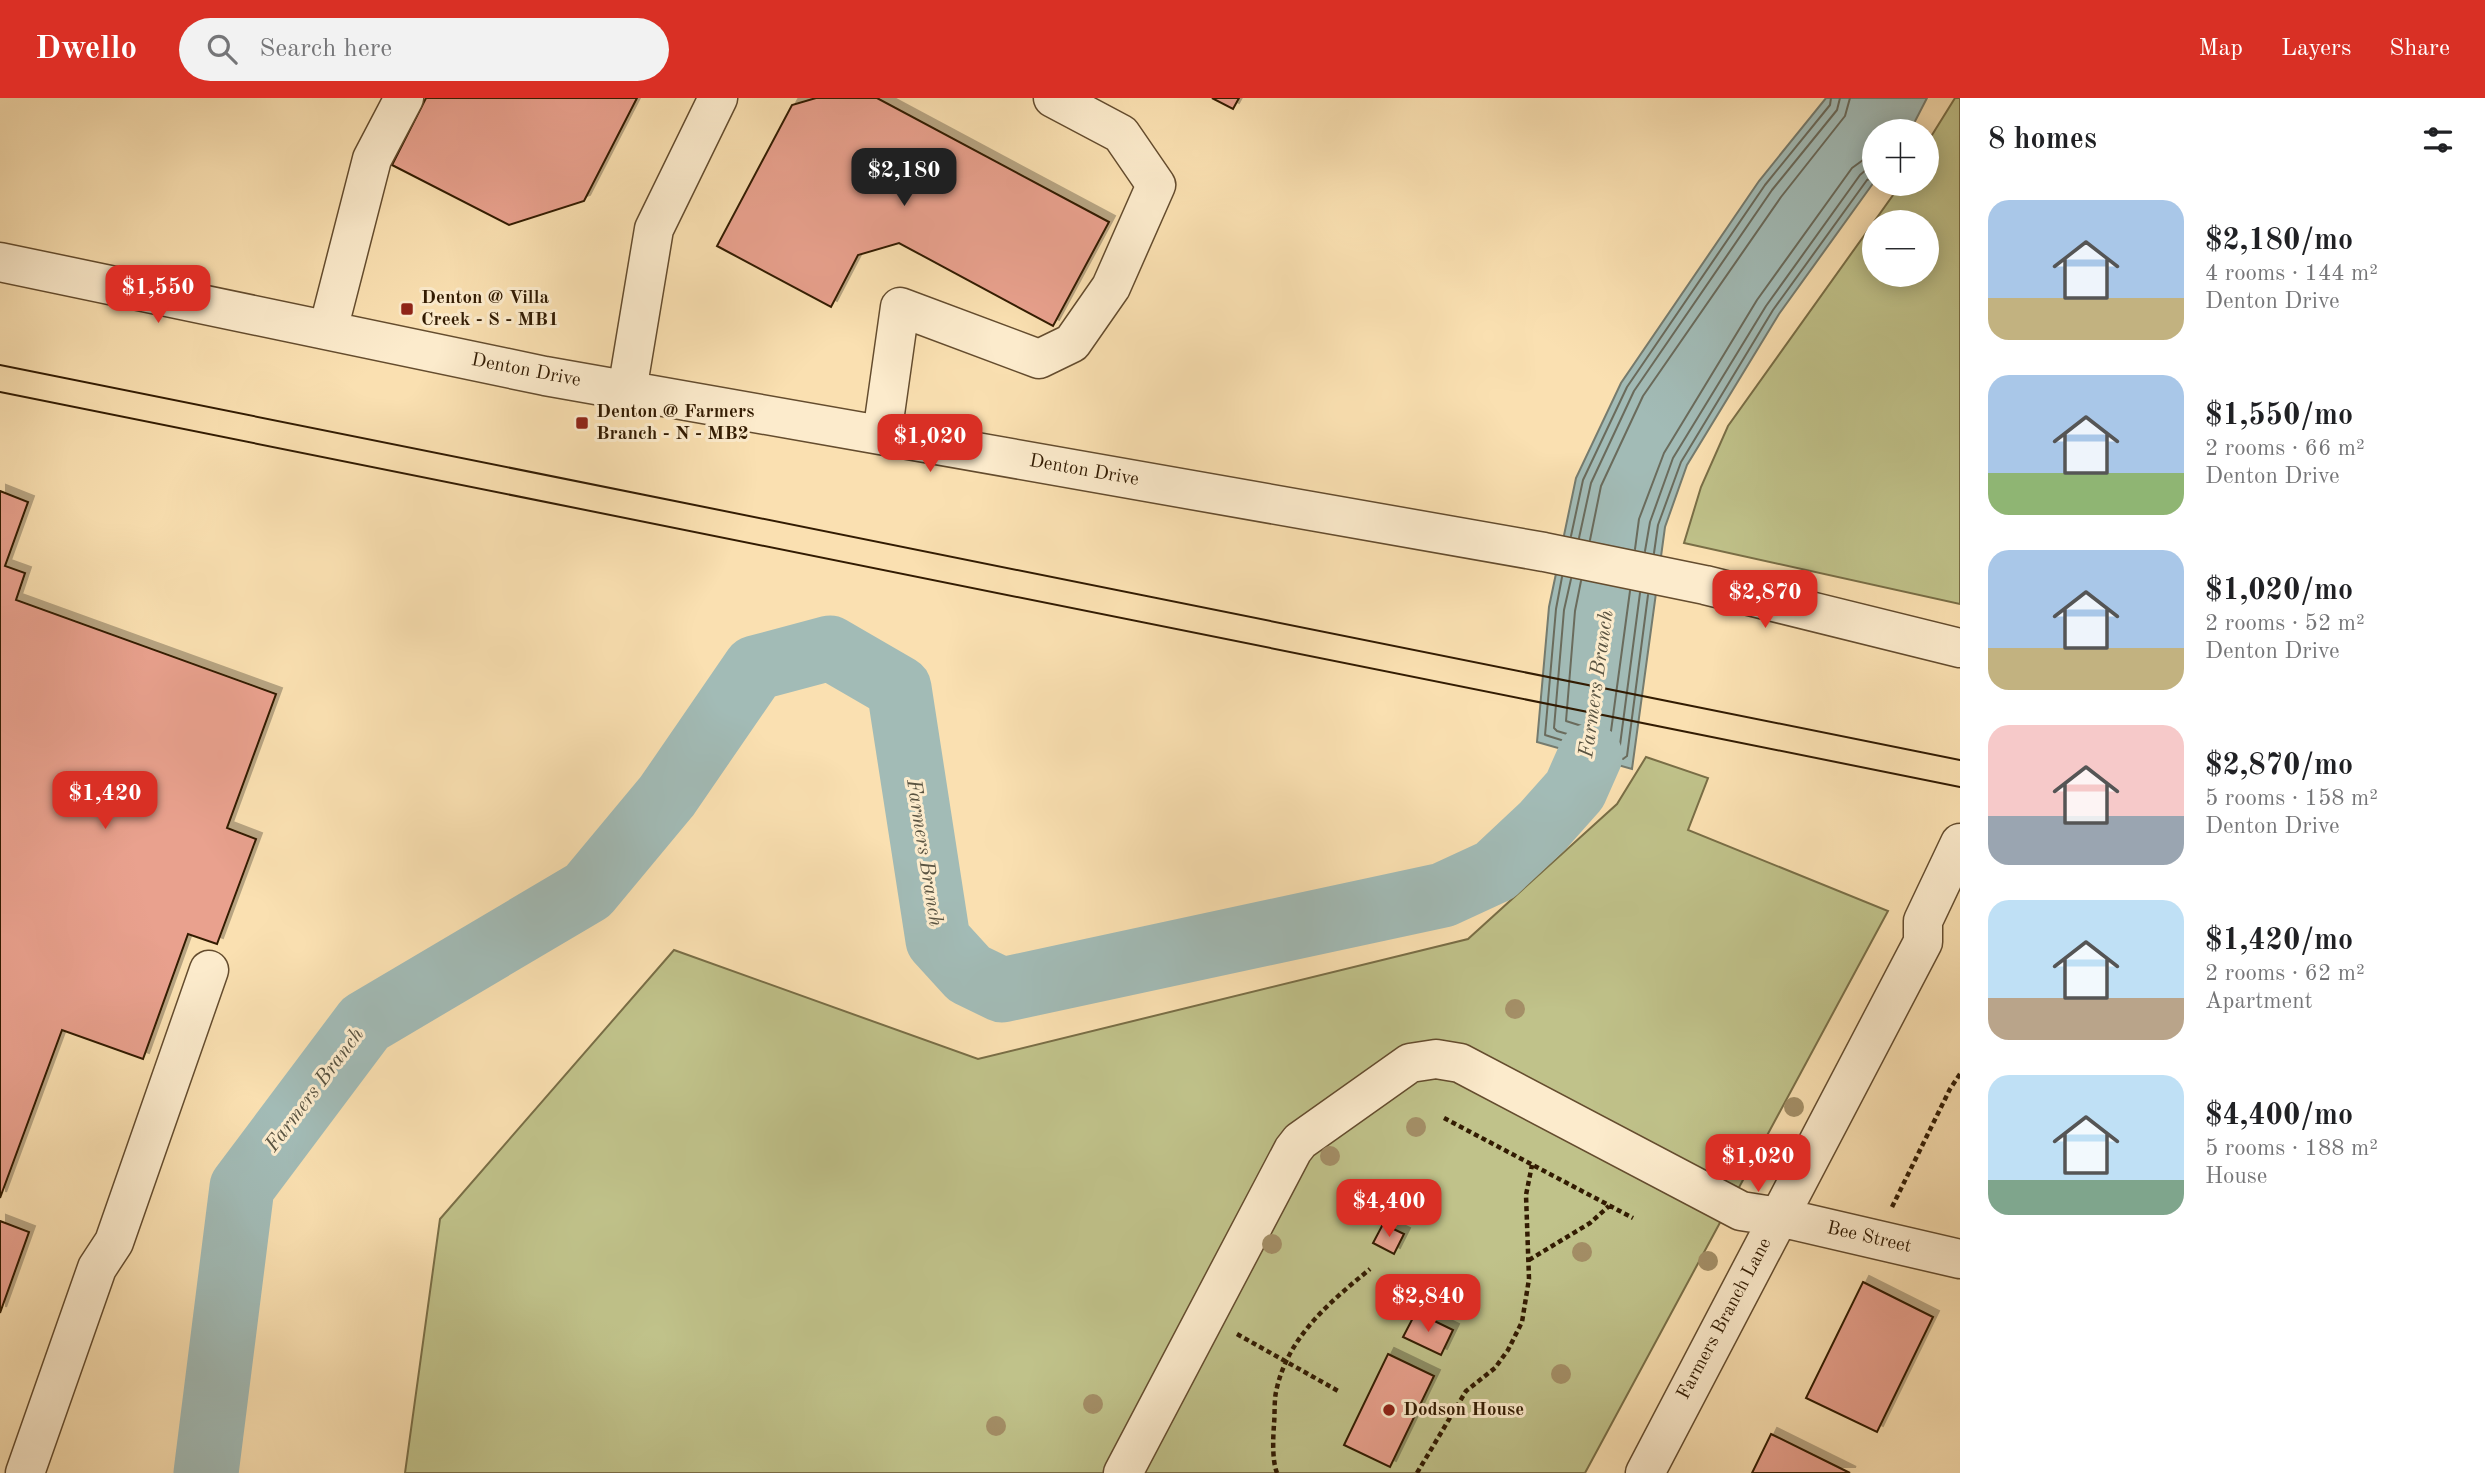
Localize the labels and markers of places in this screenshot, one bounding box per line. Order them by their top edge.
pin: $2,180 [847,148,961,208]
pin: $1,550 [101,266,215,325]
place label: Denton @ Villa Creek - S - MB1 [421,289,559,330]
marker: Denton @ Villa Creek - S - MB1 [399,301,415,317]
place label: Denton @ Farmers Branch - N - MB2 [596,403,754,444]
pin: $1,020 [873,414,987,474]
marker: Denton @ Farmers Branch - N - MB2 [574,415,590,431]
pin: $2,870 [1708,570,1822,630]
pin: $1,420 [48,772,162,831]
pin: $1,020 [1701,1134,1815,1194]
pin: $4,400 [1332,1180,1446,1239]
pin: $2,840 [1371,1274,1485,1334]
place label: Dodson House [1403,1401,1524,1420]
marker: Dodson House [1381,1402,1397,1418]

